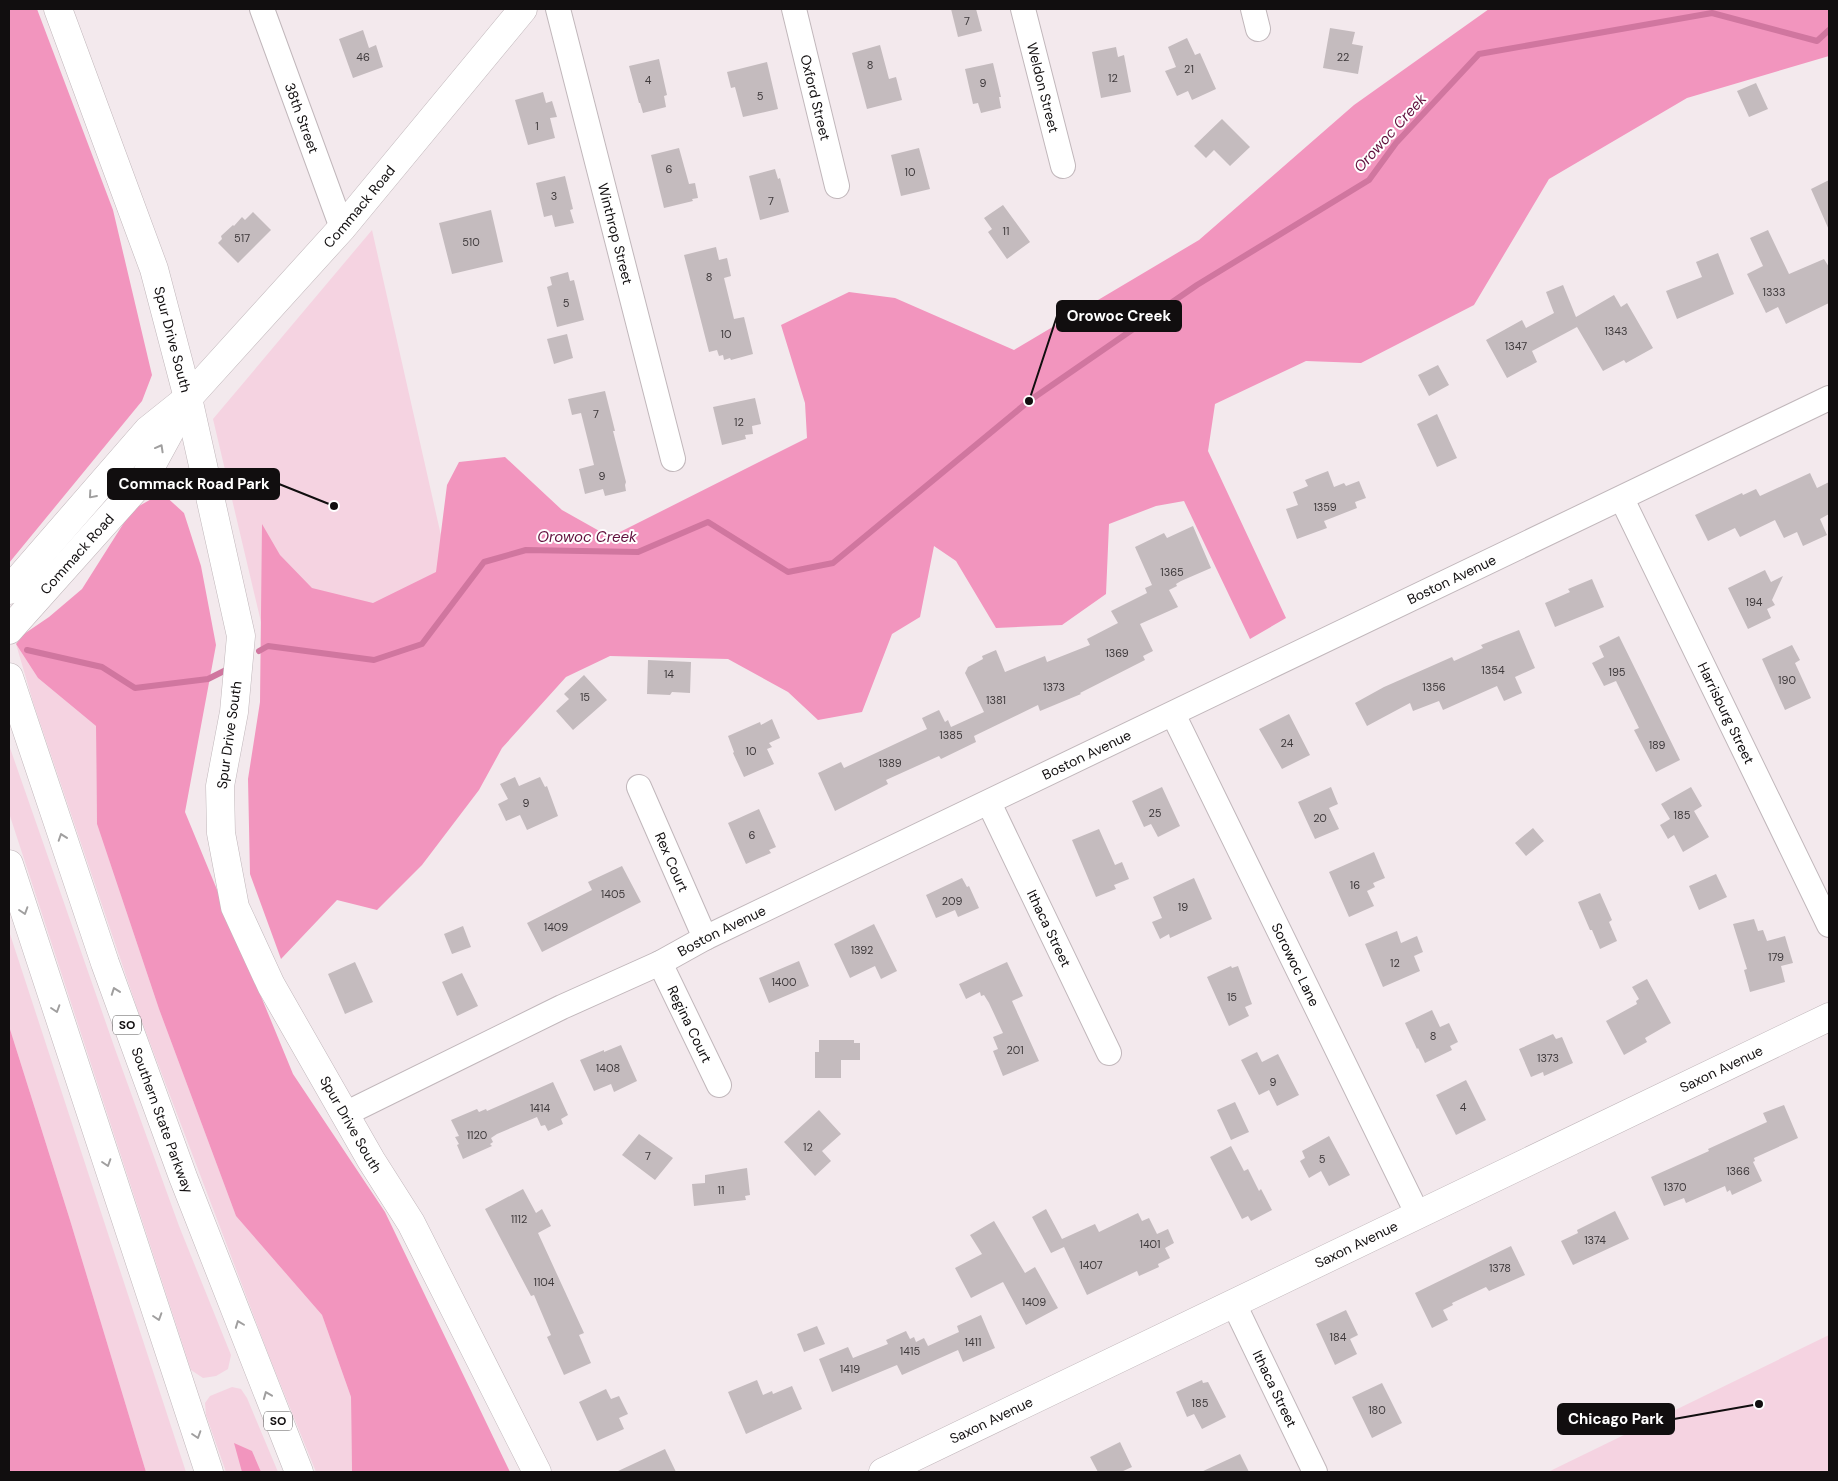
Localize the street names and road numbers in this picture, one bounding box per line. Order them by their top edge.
street label: Weldon Street [1023,40,1063,135]
street label: Oxford Street [796,53,835,142]
street label: 38th Street [281,80,323,156]
street label: Commack Road [319,162,399,252]
street label: Winthrop Street [594,181,637,286]
street label: Spur Drive South [150,285,195,394]
street label: Commack Road [36,510,118,598]
street label: Boston Avenue [1404,550,1499,608]
street label: Harrisburg Street [1694,659,1758,767]
street label: Spur Drive South [213,680,245,790]
street label: Boston Avenue [1039,726,1134,784]
street label: Rex Court [651,830,693,895]
street label: Ithaca Street [1023,887,1075,970]
street label: Boston Avenue [674,901,769,960]
street label: Sorowoc Lane [1268,920,1324,1009]
street label: Regina Court [663,983,716,1066]
road number: SO [113,1016,141,1034]
street label: Saxon Avenue [1677,1041,1766,1097]
street label: Southern State Parkway [127,1045,198,1196]
street label: Spur Drive South [316,1073,386,1176]
street label: Saxon Avenue [1312,1217,1401,1272]
street label: Ithaca Street [1249,1347,1301,1430]
street label: Saxon Avenue [947,1392,1036,1448]
road number: SO [264,1412,292,1430]

